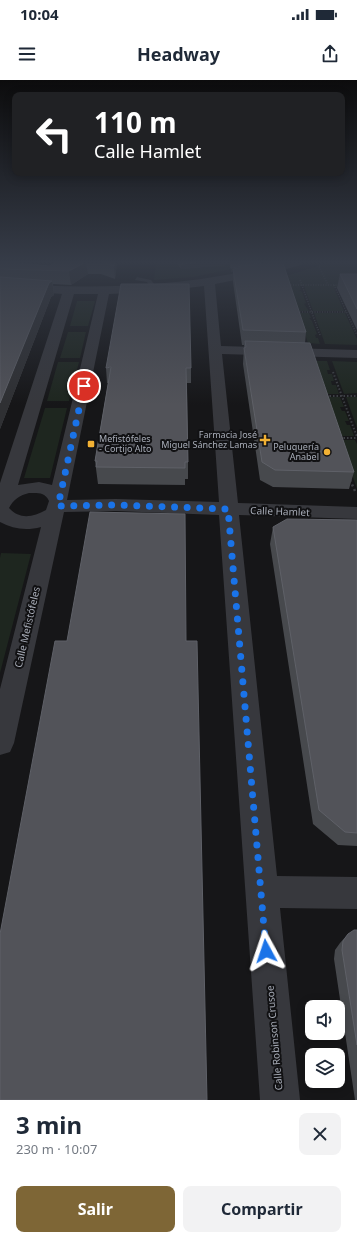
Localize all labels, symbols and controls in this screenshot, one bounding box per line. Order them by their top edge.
text: 10:04 [20,4,59,24]
text: Headway [137,42,220,66]
icon: menu [16,43,38,65]
icon: share [319,43,341,65]
text: 110 m [94,103,177,141]
icon: left [28,108,80,160]
text: Calle Hamlet [94,139,201,163]
pin [67,369,101,403]
icon: arrive [73,375,95,397]
place label: Farmacia José Miguel Sánchez Lamas [161,428,257,451]
place label: Mefistófeles - Cortijo Alto [99,432,152,455]
marker: Farmacia José Miguel Sánchez Lamas [260,435,270,445]
marker: Mefistófeles - Cortijo Alto [86,439,96,449]
place label: Peluquería Anabel [273,440,319,463]
marker: Peluquería Anabel [322,447,332,457]
street label: Calle Hamlet [250,503,310,519]
street label: Calle Mefistófeles [11,585,43,669]
position arrow [245,930,287,972]
street label: Calle Robinson Crusoe [262,985,286,1091]
map controls [305,1000,345,1088]
button: sound [305,1000,345,1040]
button: layers [305,1048,345,1088]
text: 3 min [16,1108,82,1141]
button: close [299,1113,341,1155]
text: 230 m · 10:07 [16,1140,97,1158]
button: Salir [16,1186,175,1232]
button: Compartir [183,1186,341,1232]

